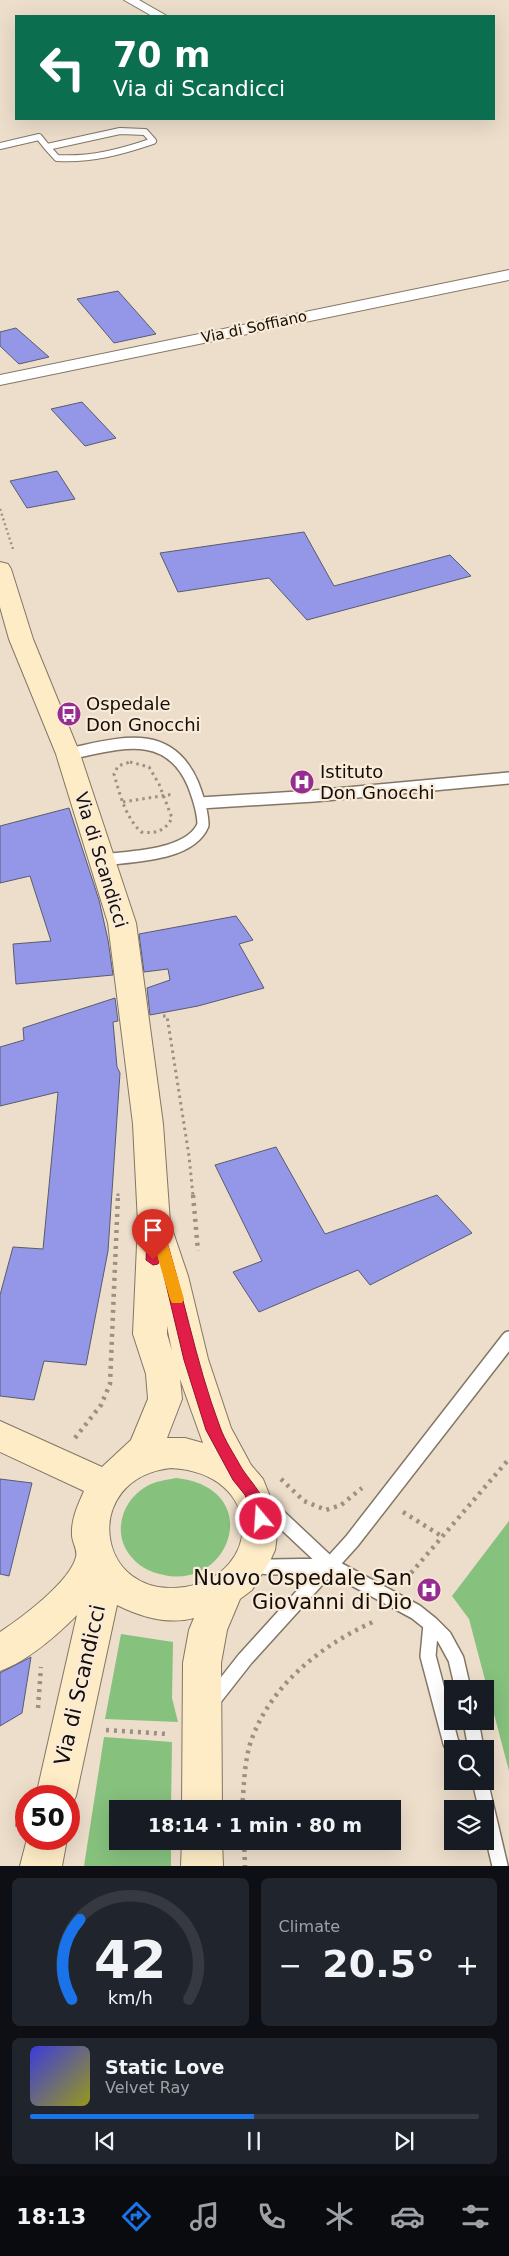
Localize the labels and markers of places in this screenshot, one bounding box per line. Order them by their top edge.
place label: Ospedale Don Gnocchi [86,693,201,735]
bus stop icon: Ospedale Don Gnocchi [56,701,82,727]
place label: Istituto Don Gnocchi [320,761,435,803]
hospital icon: Istituto Don Gnocchi [289,769,315,795]
pin [132,1209,174,1260]
place label: Nuovo Ospedale San Giovanni di Dio [193,1566,412,1614]
hospital icon: Nuovo Ospedale San Giovanni di Dio [416,1577,442,1603]

